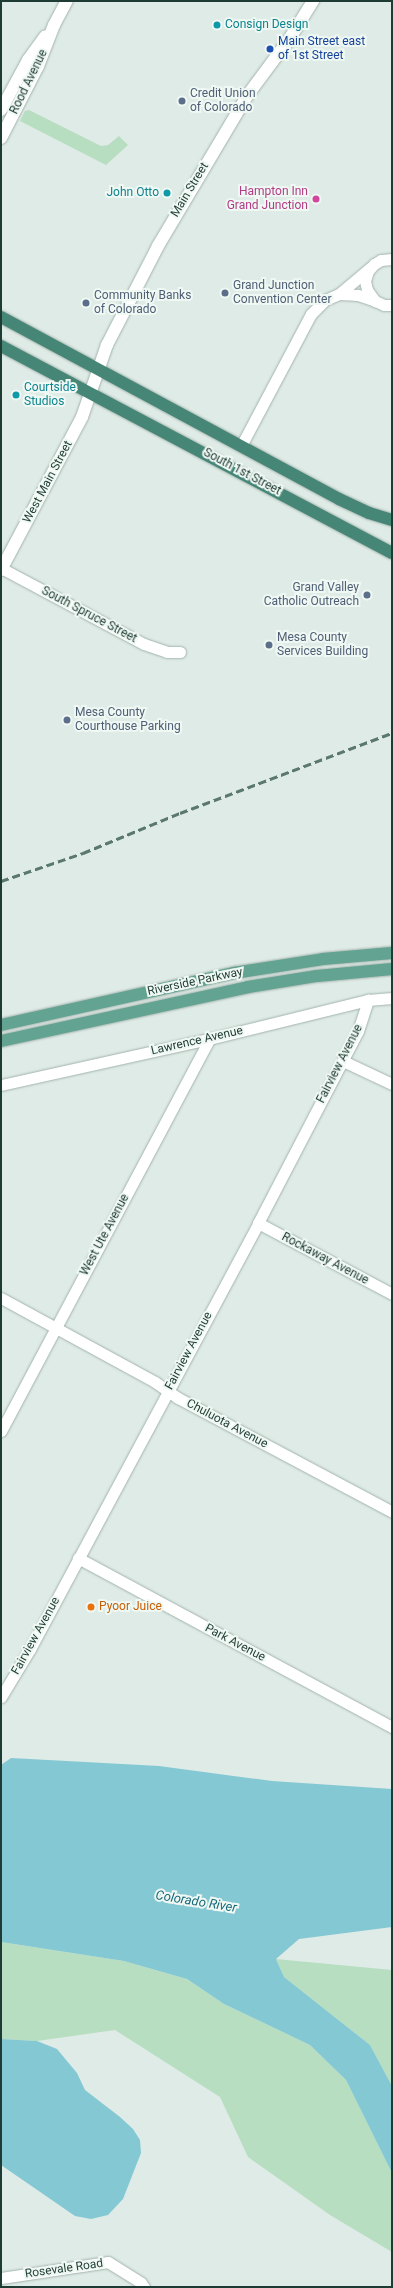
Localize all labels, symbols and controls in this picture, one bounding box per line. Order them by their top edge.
place label: Consign Design [225,18,308,32]
marker: Consign Design [212,20,222,30]
place label: Main Street east of 1st Street [278,35,365,63]
marker: Main Street east of 1st Street [265,44,275,54]
street label: Rood Avenue [7,47,51,117]
place label: Credit Union of Colorado [190,87,256,115]
marker: Credit Union of Colorado [177,96,187,106]
street label: Main Street [168,160,212,220]
place label: Hampton Inn Grand Junction [227,185,308,213]
place label: John Otto [106,186,159,200]
marker: John Otto [162,188,172,198]
marker: Hampton Inn Grand Junction [311,194,321,204]
place label: Grand Junction Convention Center [233,279,331,307]
marker: Grand Junction Convention Center [220,288,230,298]
place label: Community Banks of Colorado [94,289,191,317]
marker: Community Banks of Colorado [81,298,91,308]
place label: Courtside Studios [24,381,76,409]
marker: Courtside Studios [11,390,21,400]
street label: West Main Street [20,438,76,526]
street label: South 1st Street [201,446,283,498]
place label: Grand Valley Catholic Outreach [264,581,359,609]
street label: South Spruce Street [39,584,139,646]
marker: Grand Valley Catholic Outreach [362,590,372,600]
place label: Mesa County Services Building [277,631,368,659]
marker: Mesa County Services Building [264,640,274,650]
place label: Mesa County Courthouse Parking [75,706,181,734]
marker: Mesa County Courthouse Parking [62,715,72,725]
street label: Riverside Parkway [146,965,244,999]
street label: Fairview Avenue [314,1022,366,1106]
street label: Lawrence Avenue [150,1023,244,1059]
street label: West Ute Avenue [77,1192,133,1278]
street label: Rockaway Avenue [279,1230,371,1288]
street label: Fairview Avenue [162,1309,216,1393]
street label: Chuluota Avenue [184,1396,270,1452]
street label: Fairview Avenue [9,1595,63,1677]
place label: Pyoor Juice [99,1600,162,1614]
marker: Pyoor Juice [86,1602,96,1612]
street label: Park Avenue [202,1621,268,1665]
water label: Colorado River [154,1888,238,1916]
street label: Rosevale Road [24,2256,104,2282]

